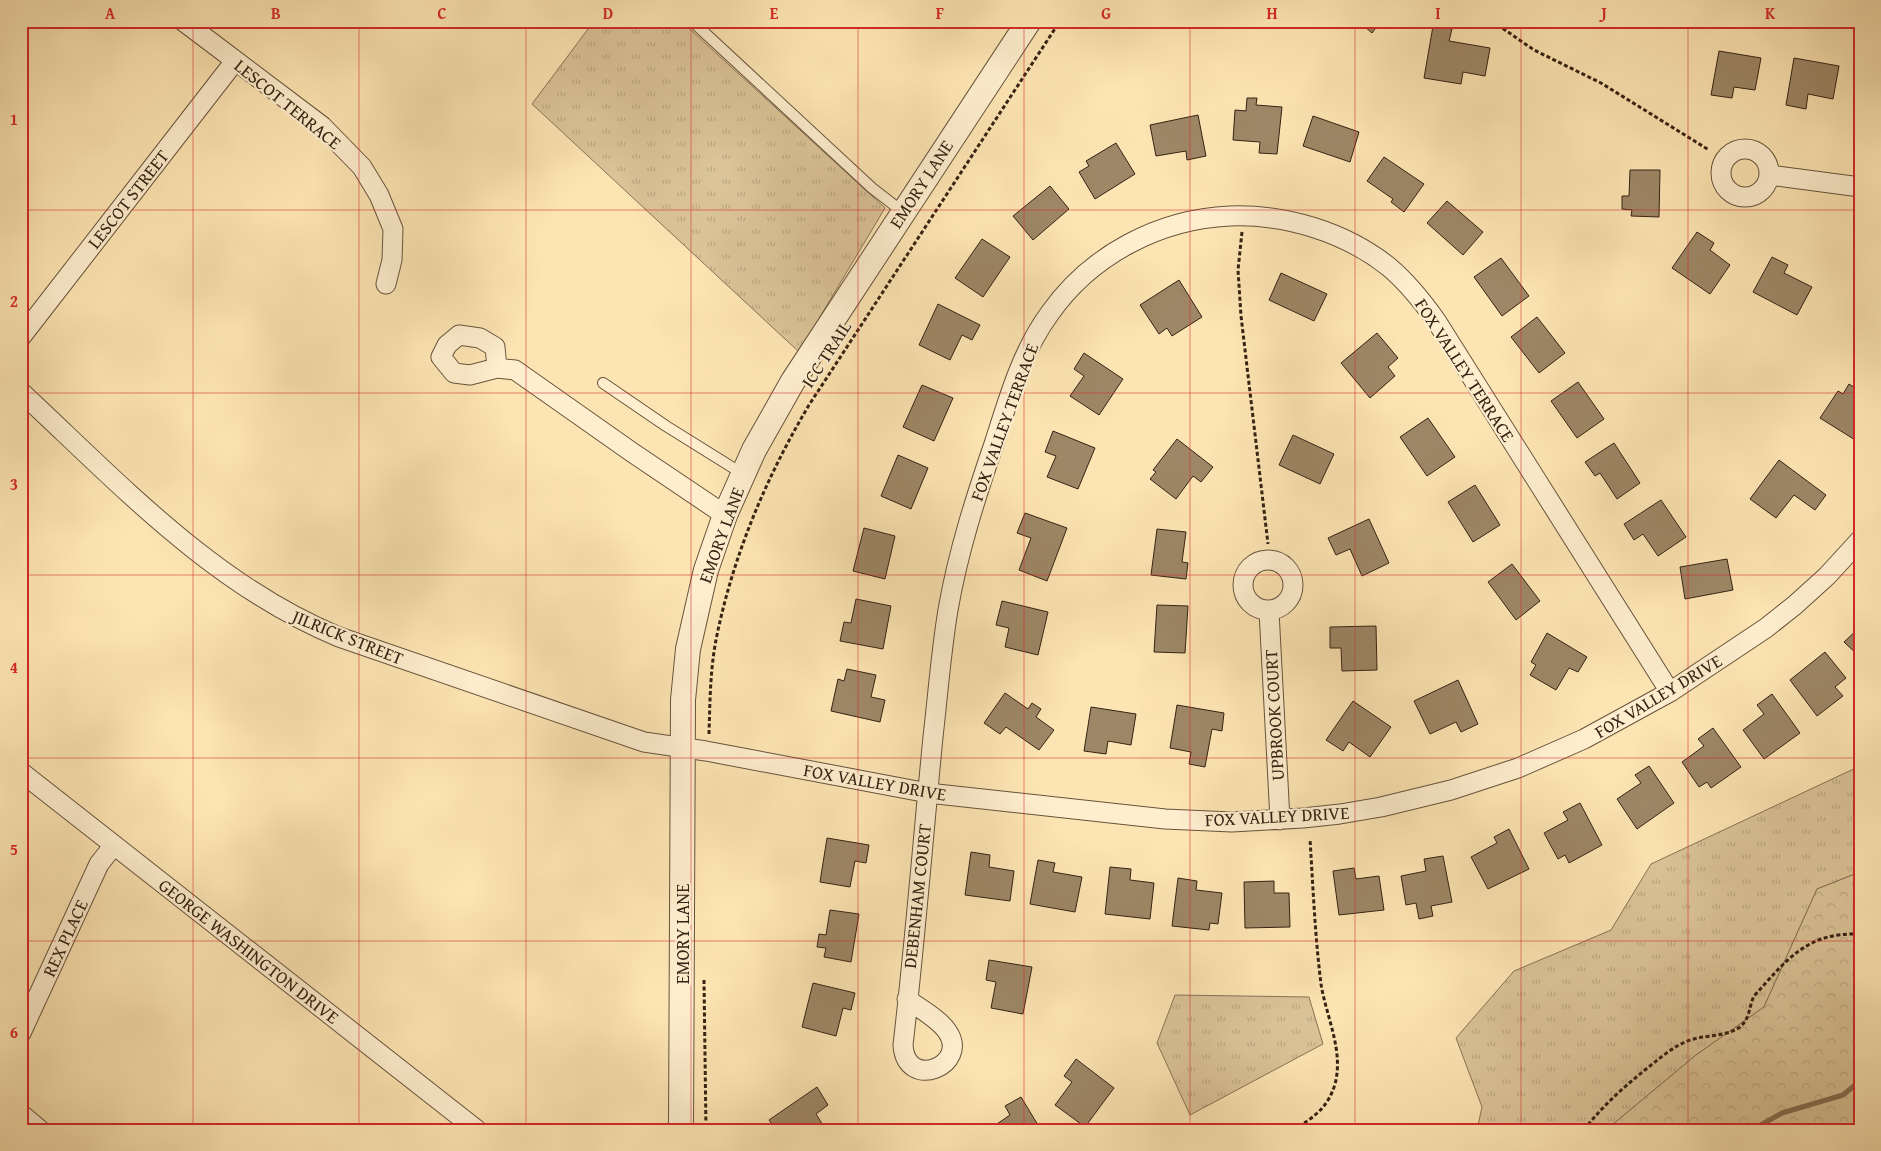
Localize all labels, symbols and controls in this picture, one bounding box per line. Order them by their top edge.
text: A [105,1,116,25]
text: B [271,1,281,25]
text: C [437,1,447,25]
text: D [603,1,613,25]
text: E [770,1,779,25]
text: F [936,1,944,25]
text: G [1101,1,1111,25]
text: H [1266,1,1278,25]
text: I [1435,1,1441,25]
text: J [1598,1,1607,25]
text: K [1765,1,1776,25]
street label: LESCOT TERRACE [229,52,347,156]
text: 1 [10,107,18,131]
street label: EMORY LANE [882,135,960,233]
street label: LESCOT STREET [81,144,175,254]
text: 2 [10,289,18,313]
street label: FOX VALLEY TERRACE [1408,293,1522,447]
street label: ICC TRAIL [794,315,858,393]
street label: FOX VALLEY TERRACE [963,339,1045,505]
text: 3 [10,472,18,496]
street label: EMORY LANE [691,483,751,587]
street label: JILRICK STREET [286,602,408,672]
street label: FOX VALLEY DRIVE [1589,647,1727,745]
street label: UPBROOK COURT [1257,649,1291,781]
text: 4 [10,655,18,679]
street label: FOX VALLEY DRIVE [802,756,948,808]
street label: FOX VALLEY DRIVE [1204,799,1350,833]
street label: DEBENHAM COURT [896,822,938,970]
text: 5 [10,837,18,861]
street label: GEORGE WASHINGTON DRIVE [153,872,345,1030]
street label: EMORY LANE [669,884,696,984]
street label: REX PLACE [35,895,95,981]
text: 6 [10,1020,18,1044]

